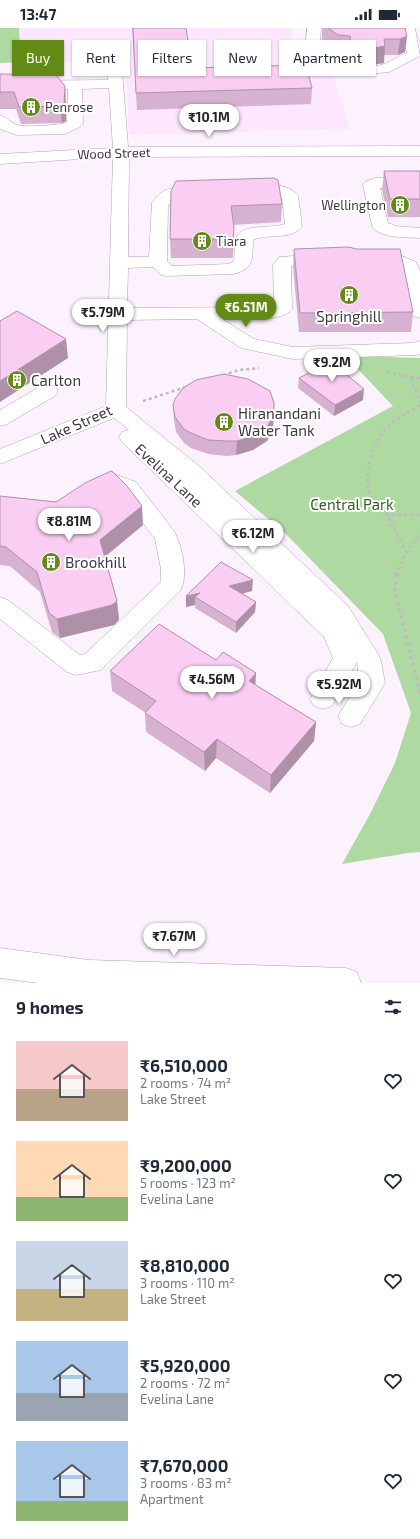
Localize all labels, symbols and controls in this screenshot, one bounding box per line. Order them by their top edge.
text: 13:47 [20,5,56,23]
chip: Buy [12,40,64,76]
chip: Rent [72,40,130,76]
chip: Filters [138,40,206,76]
chip: New [214,40,271,76]
chip: Apartment [279,40,376,76]
building icon: Penrose [20,96,42,118]
place label: Penrose [45,99,93,115]
pin: ₹10.1M [176,104,242,138]
text: ₹10.1M [188,109,230,125]
street label: Wood Street [77,144,151,162]
building icon: Wellington [389,194,411,216]
place label: Wellington [321,197,386,213]
building icon: Tiara [191,230,213,252]
place label: Tiara [216,233,246,249]
building icon: Springhill [338,284,360,306]
pin: ₹6.51M [213,294,279,328]
pin: ₹5.79M [70,299,136,333]
text: ₹6.51M [224,299,268,315]
text: ₹5.79M [81,304,125,320]
place label: Springhill [316,307,382,325]
pin: ₹9.2M [304,349,360,383]
text: ₹9.2M [313,354,351,370]
building icon: Carlton [6,369,28,391]
place label: Carlton [31,371,81,389]
street label: Lake Street [37,400,115,448]
place label: Hiranandani Water Tank [238,404,321,439]
building icon: Hiranandani Water Tank [213,411,235,433]
street label: Evelina Lane [132,439,206,511]
park label: Central Park [310,495,394,513]
pin: ₹8.81M [36,508,102,542]
text: ₹8.81M [47,513,91,529]
pin: ₹6.12M [220,520,286,554]
text: ₹6.12M [231,525,275,541]
building icon: Brookhill [40,551,62,573]
place label: Brookhill [65,553,127,571]
pin: ₹4.56M [179,666,245,700]
text: ₹4.56M [189,671,235,687]
pin: ₹5.92M [306,671,372,705]
text: ₹5.92M [316,676,362,692]
pin: ₹7.67M [141,923,207,957]
text: ₹7.67M [152,928,196,944]
icon: filters [382,996,404,1018]
text: 9 homes [16,997,84,1017]
text: ₹6,510,000 [140,1055,228,1075]
icon: home [48,1057,96,1105]
icon: heart [382,1070,404,1092]
text: 2 rooms · 74 m² [140,1075,231,1091]
text: Lake Street [140,1091,206,1107]
text: ₹9,200,000 [140,1155,232,1175]
icon: home [48,1157,96,1205]
icon: heart [382,1170,404,1192]
text: 5 rooms · 123 m² [140,1175,236,1191]
text: Evelina Lane [140,1191,214,1207]
text: ₹8,810,000 [140,1255,230,1275]
icon: home [48,1257,96,1305]
icon: heart [382,1270,404,1292]
text: 3 rooms · 110 m² [140,1275,235,1291]
text: Lake Street [140,1291,206,1307]
text: ₹5,920,000 [140,1355,230,1375]
icon: home [48,1357,96,1405]
icon: heart [382,1370,404,1392]
text: 2 rooms · 72 m² [140,1375,231,1391]
text: Evelina Lane [140,1391,214,1407]
text: ₹7,670,000 [140,1455,228,1475]
icon: home [48,1457,96,1505]
icon: heart [382,1470,404,1492]
text: 3 rooms · 83 m² [140,1475,232,1491]
text: Apartment [140,1491,204,1507]

